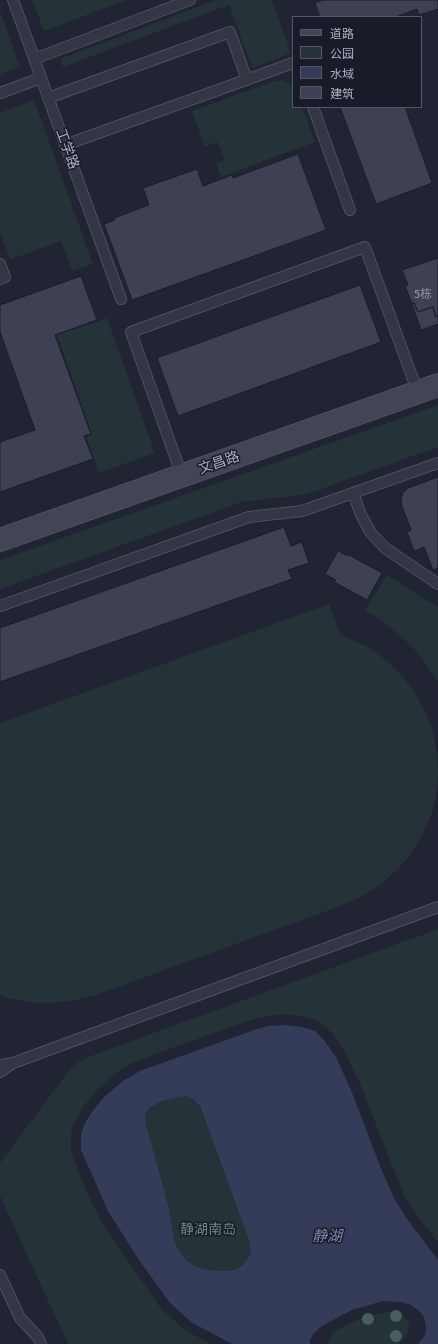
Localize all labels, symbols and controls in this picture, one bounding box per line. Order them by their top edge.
legend [292,16,422,108]
text: 道路 [330,26,354,41]
text: 公园 [330,46,354,61]
text: 水域 [330,66,354,81]
text: 建筑 [330,86,354,101]
street label: 工学路 [52,126,82,172]
house number: 5栋 [414,287,432,301]
street label: 文昌路 [196,448,242,478]
park label: 静湖南岛 [180,1222,236,1238]
water label: 静湖 [312,1228,342,1246]

